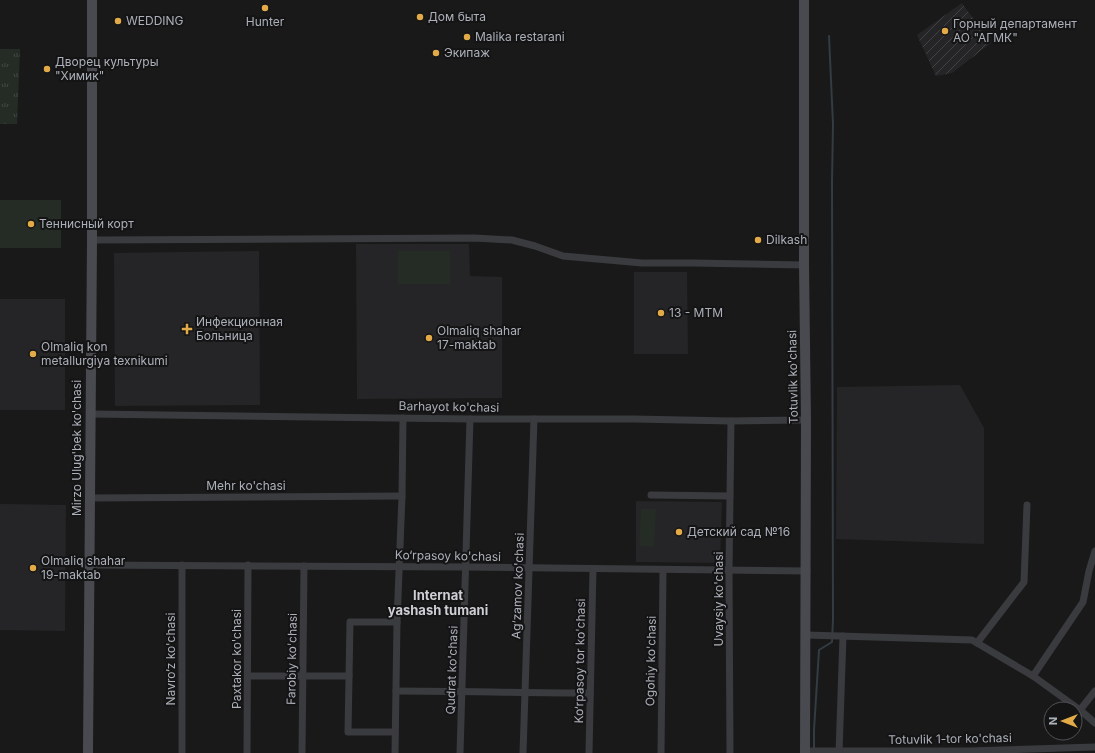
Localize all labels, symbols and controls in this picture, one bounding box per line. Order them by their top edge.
marker: Hunter [260,3,270,13]
place label: Дом быта [428,9,486,24]
marker: Дом быта [415,12,425,22]
place label: WEDDING [126,13,184,28]
place label: Hunter [246,14,285,29]
marker: WEDDING [113,16,123,26]
place label: Горный департамент АО "АГМК" [953,16,1077,45]
marker: Горный департамент АО "АГМК" [940,26,950,36]
place label: Malika restarani [475,29,565,44]
marker: Malika restarani [462,32,472,42]
place label: Экипаж [444,45,490,60]
marker: Экипаж [431,48,441,58]
place label: Дворец культуры "Химик" [55,54,158,83]
marker: Дворец культуры "Химик" [42,64,52,74]
place label: Теннисный корт [39,216,134,231]
marker: Теннисный корт [26,219,36,229]
place label: Dilkash [766,232,807,247]
marker: Dilkash [753,235,763,245]
place label: 13 - MTM [669,305,723,320]
marker: 13 - MTM [656,308,666,318]
place label: Инфекционная Больница [196,314,283,343]
marker: Инфекционная Больница [181,323,193,335]
place label: Olmaliq shahar 17-maktab [437,323,522,352]
street label: Totuvlik ko'chasi [784,330,801,424]
marker: Olmaliq shahar 17-maktab [424,333,434,343]
place label: Olmaliq kon metallurgiya texnikumi [41,339,168,368]
marker: Olmaliq kon metallurgiya texnikumi [28,349,38,359]
street label: Mirzo Ulug'bek ko'chasi [69,380,84,516]
street label: Barhayot ko'chasi [399,398,500,415]
street label: Mehr ko'chasi [206,478,286,493]
place label: Детский сад №16 [687,524,790,539]
marker: Детский сад №16 [674,527,684,537]
street label: Ag‘zamov ko'chasi [508,532,527,639]
street label: Ko‘rpasoy ko'chasi [395,547,501,564]
street label: Uvaysiy ko'chasi [711,551,726,646]
place label: Olmaliq shahar 19-maktab [41,553,126,582]
marker: Olmaliq shahar 19-maktab [28,563,38,573]
district label: Internat yashash tumani [388,587,488,618]
street label: Ko‘rpasoy tor ko'chasi [571,598,588,724]
street label: Paxtakor ko'chasi [229,609,244,709]
street label: Navro‘z ko'chasi [163,612,178,705]
street label: Farobiy ko'chasi [283,613,300,705]
street label: Ogohiy ko'chasi [642,616,659,706]
street label: Qudrat ko'chasi [442,625,461,715]
north arrow [1043,701,1083,741]
text: N [1046,717,1060,725]
street label: Totuvlik 1-tor ko'chasi [888,730,1012,747]

